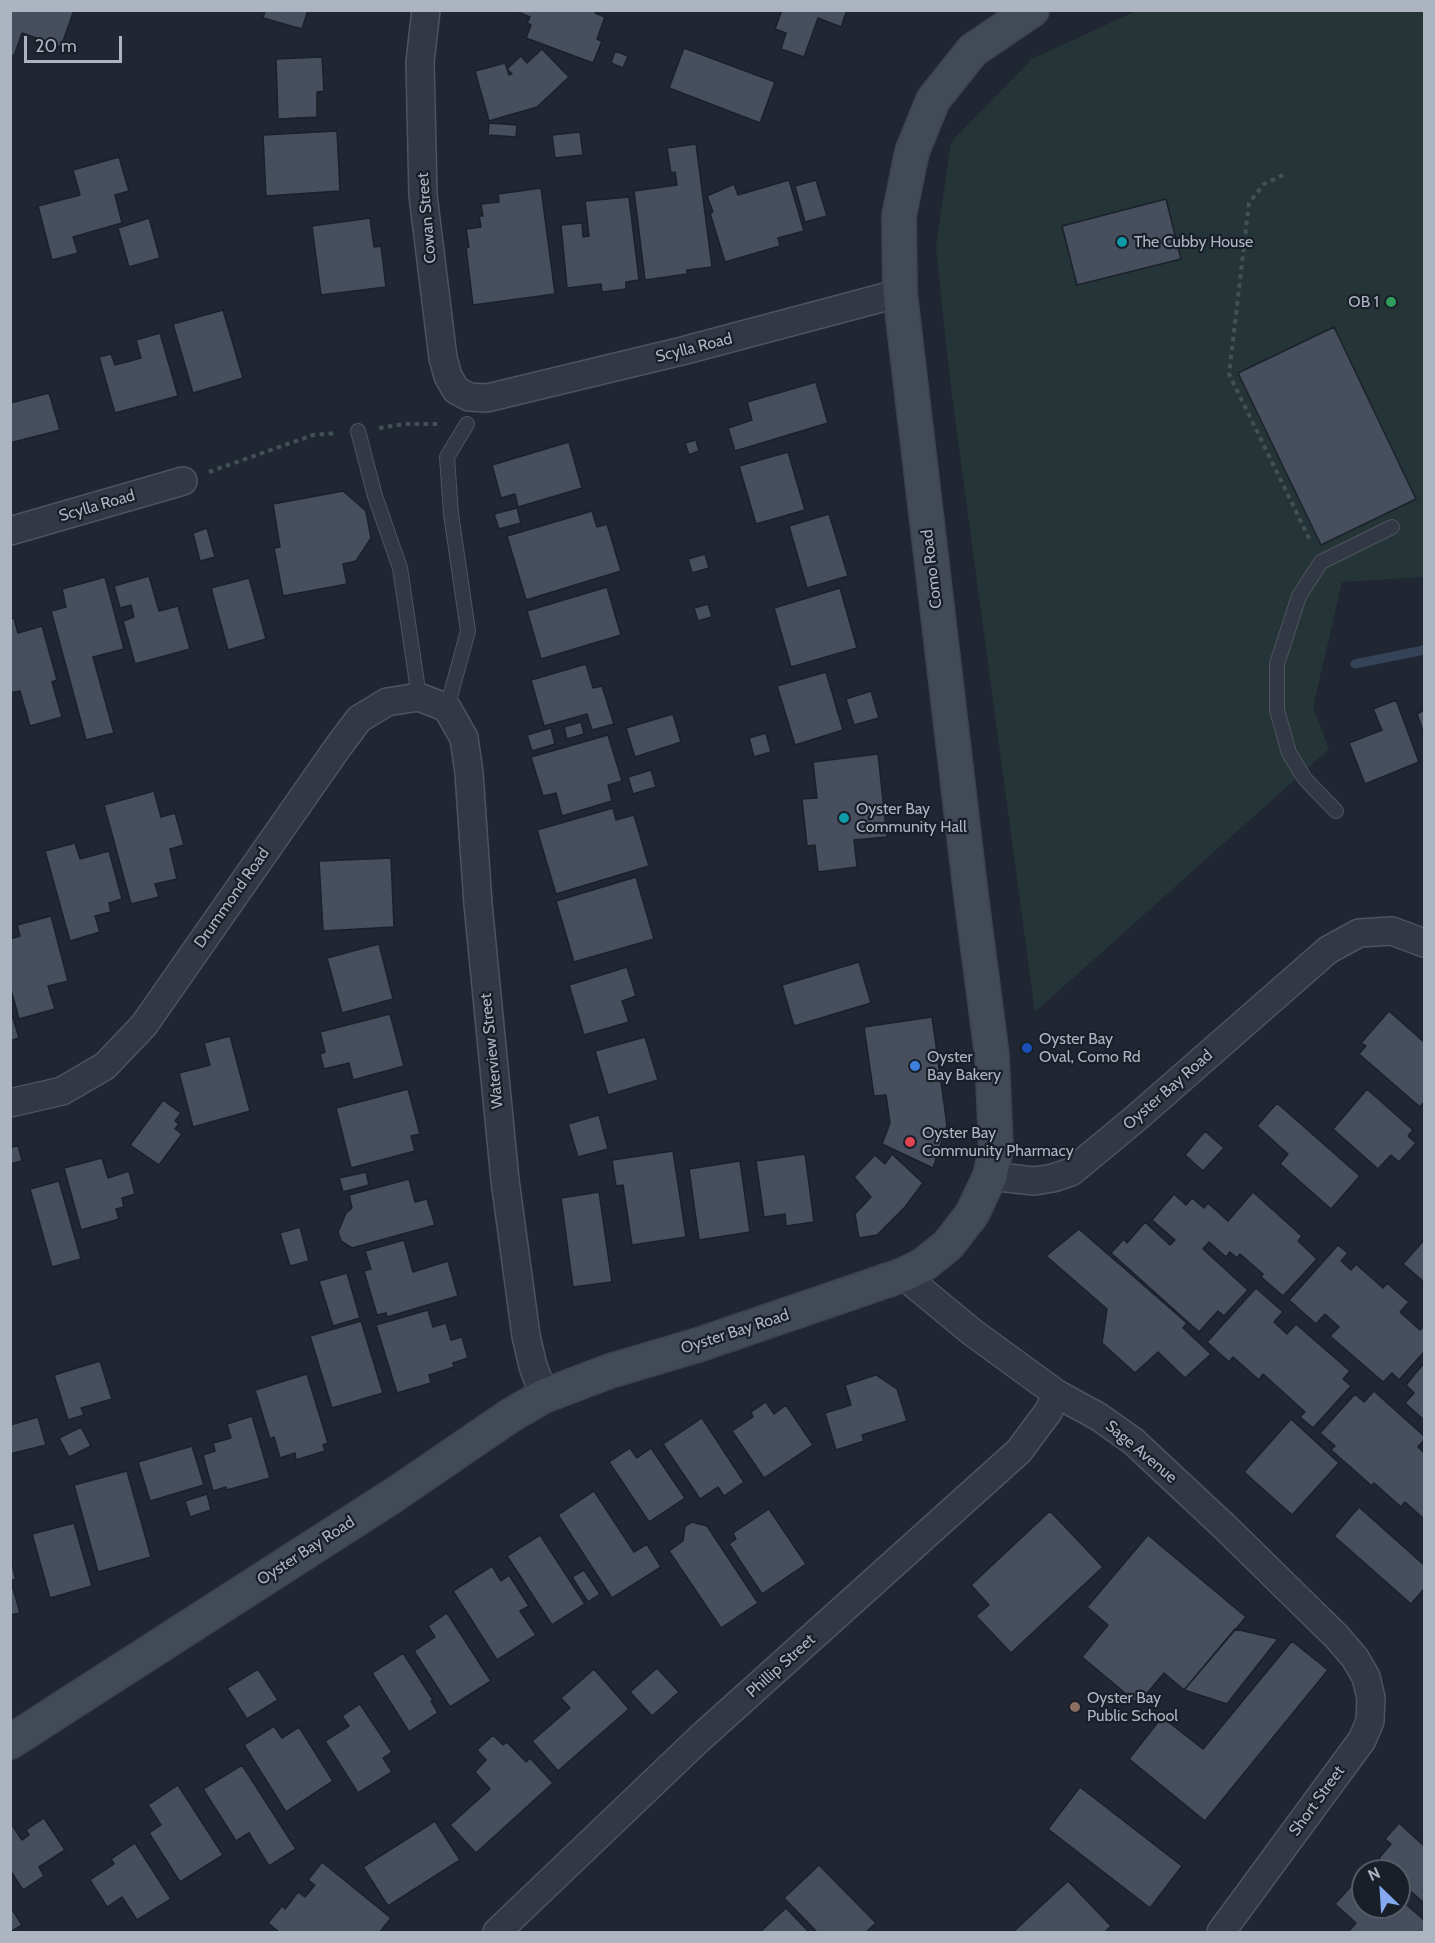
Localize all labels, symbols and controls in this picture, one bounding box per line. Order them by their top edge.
scale bar [27,24,124,62]
text: 20 m [35,35,77,57]
street label: Cowan Street [413,172,441,264]
place label: The Cubby House [1134,232,1253,252]
marker: The Cubby House [1115,235,1129,249]
place label: OB 1 [1348,292,1379,312]
marker: OB 1 [1384,295,1398,309]
street label: Scylla Road [654,329,734,367]
street label: Scylla Road [57,486,137,526]
street label: Como Road [918,528,946,610]
place label: Oyster Bay Community Hall [856,799,967,837]
marker: Oyster Bay Community Hall [837,811,851,825]
street label: Drummond Road [190,844,274,952]
street label: Waterview Street [476,992,508,1110]
place label: Oyster Bay Oval, Como Rd [1039,1029,1141,1067]
marker: Oyster Bay Oval, Como Rd [1020,1041,1034,1055]
street label: Oyster Bay Road [1119,1046,1217,1134]
place label: Oyster Bay Bakery [927,1047,1001,1085]
marker: Oyster Bay Bakery [908,1059,922,1073]
place label: Oyster Bay Community Pharmacy [922,1123,1074,1161]
marker: Oyster Bay Community Pharmacy [903,1135,917,1149]
street label: Oyster Bay Road [679,1305,791,1359]
street label: Sage Avenue [1101,1417,1181,1487]
street label: Oyster Bay Road [254,1512,358,1590]
street label: Phillip Street [743,1630,819,1702]
place label: Oyster Bay Public School [1087,1688,1178,1726]
marker: Oyster Bay Public School [1068,1700,1082,1714]
street label: Short Street [1285,1762,1349,1840]
north arrow [1351,1859,1411,1919]
text: N [1365,1863,1383,1885]

